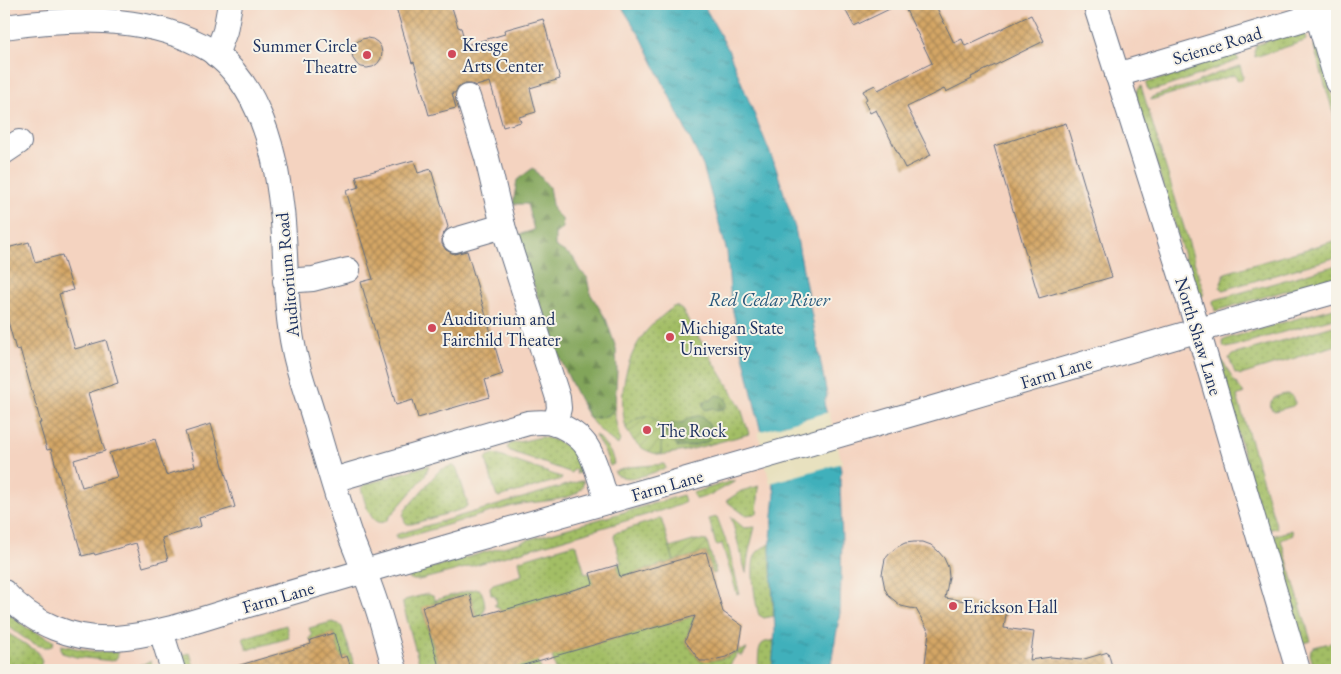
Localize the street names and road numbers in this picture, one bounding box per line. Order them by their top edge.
street label: Science Road [1170,20,1265,69]
street label: Auditorium Road [270,211,304,339]
street label: North Shaw Lane [1170,274,1228,398]
street label: Farm Lane [1017,350,1095,394]
street label: Farm Lane [628,464,706,506]
street label: Farm Lane [239,576,317,618]

